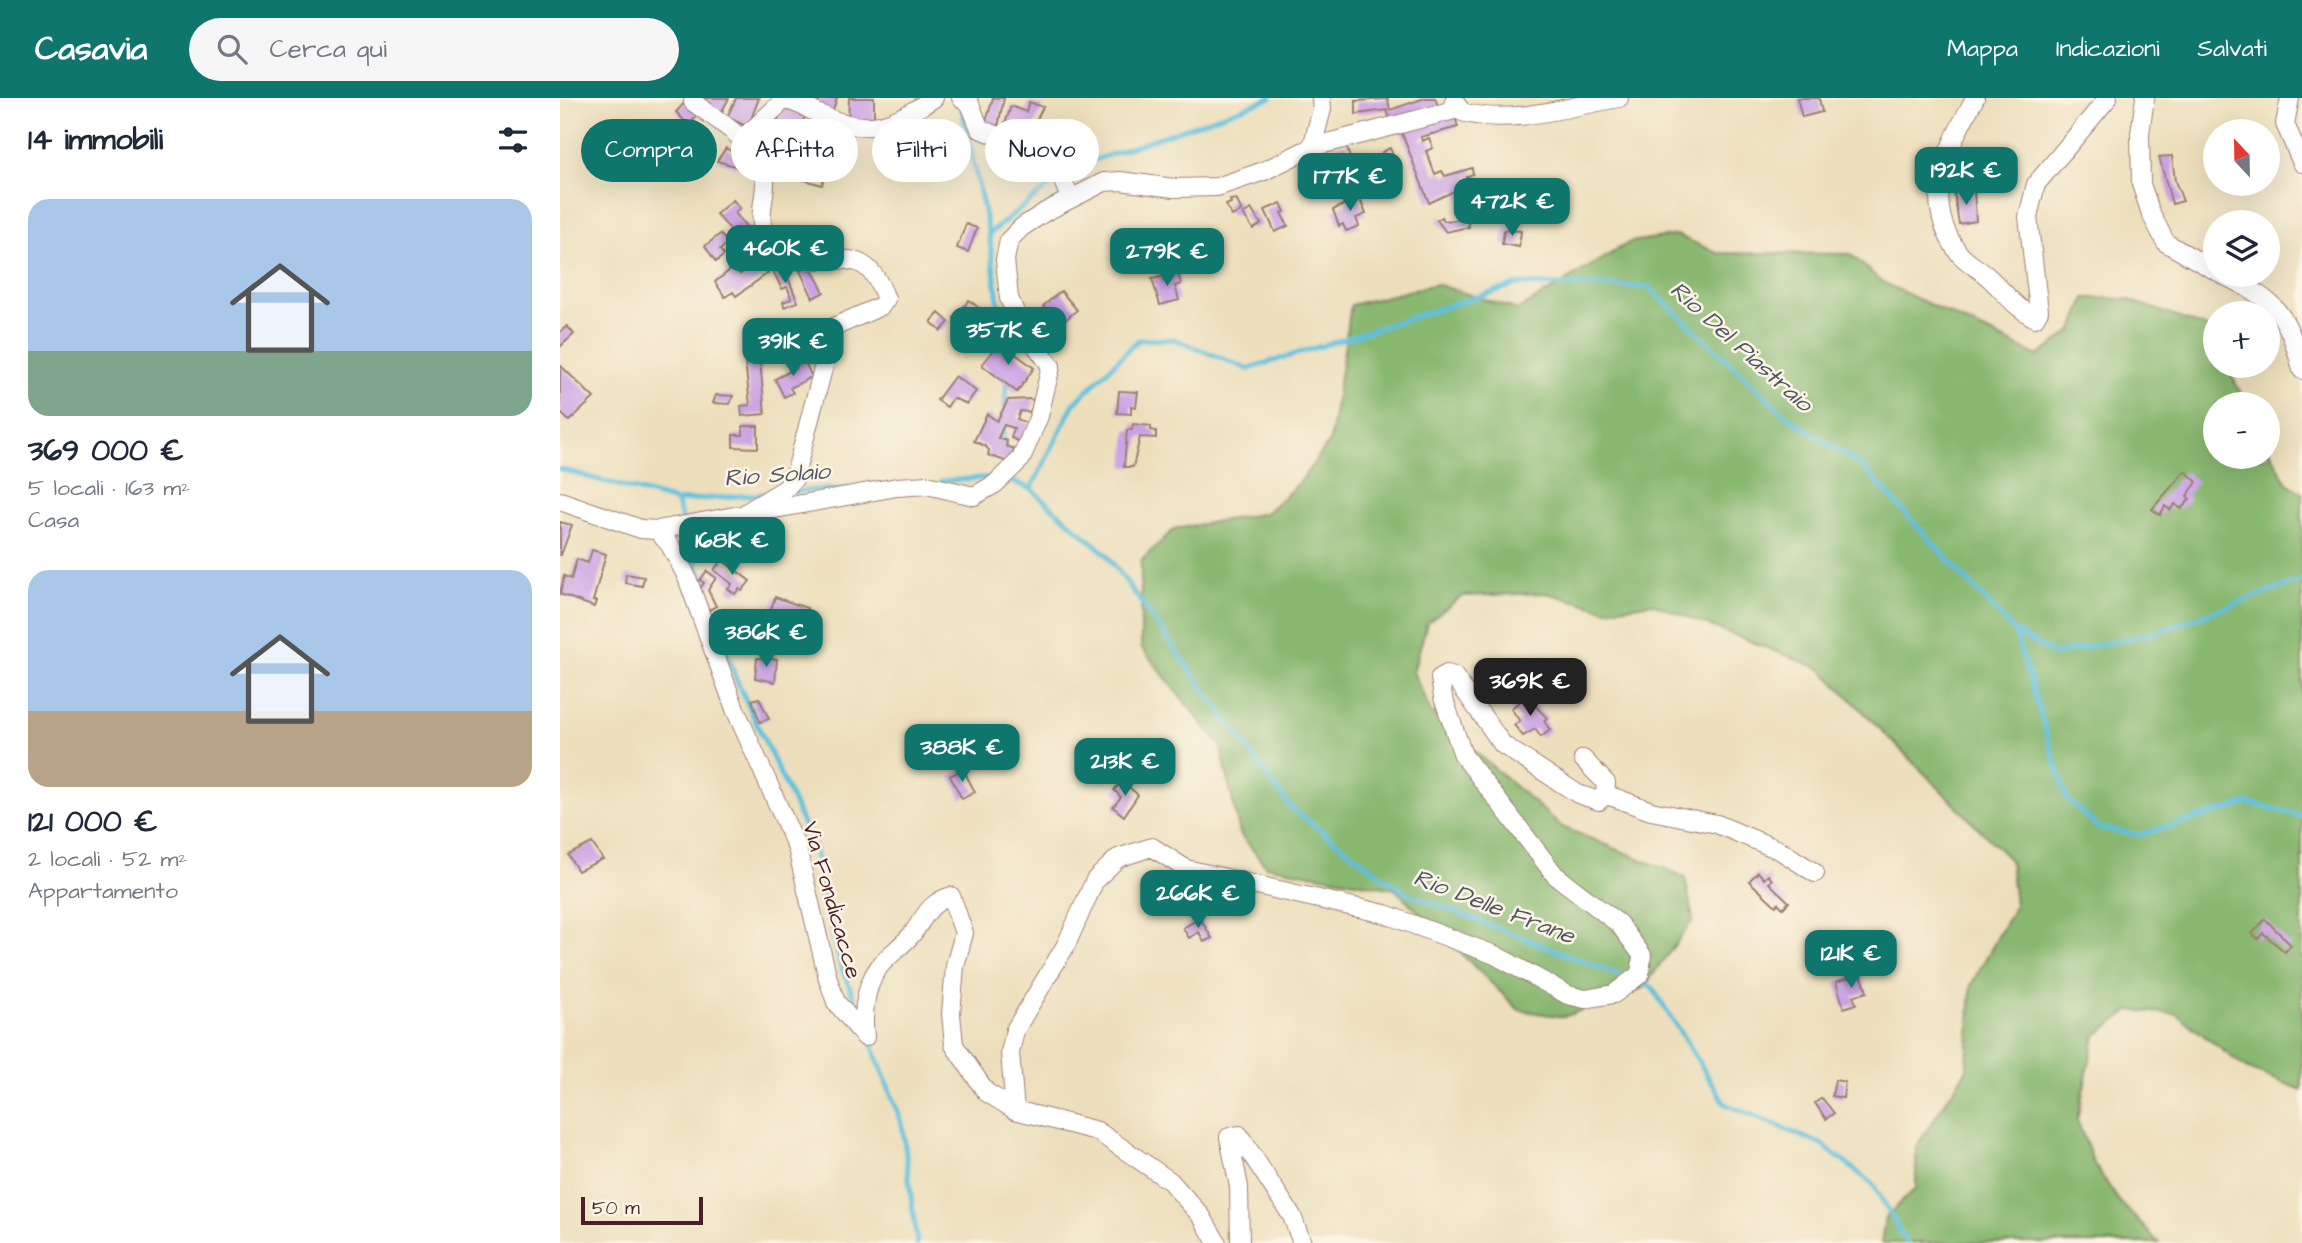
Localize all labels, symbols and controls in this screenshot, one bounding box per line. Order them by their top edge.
search box [189,18,679,81]
text: Casavia [35,26,147,72]
icon: search [213,30,251,68]
text: Cerca qui [269,31,387,67]
text: Mappa [1947,32,2018,66]
text: Indicazioni [2056,32,2160,66]
text: Salvati [2198,32,2267,66]
text: 14 immobili [28,119,163,161]
chip: Compra [581,119,717,182]
chip: Affitta [731,119,858,182]
chip: Filtri [872,119,971,182]
chip: Nuovo [985,119,1099,182]
north arrow [2203,119,2280,196]
map controls [2203,119,2280,469]
icon: filters [494,121,532,159]
pin: 192K € [1909,148,2023,207]
pin: 177K € [1293,153,1407,213]
text: 192K € [1931,154,2001,186]
text: 177K € [1314,160,1386,192]
pin: 472K € [1455,178,1569,238]
text: 472K € [1470,185,1554,217]
button: layers [2203,210,2280,287]
pin: 460K € [728,226,842,285]
pin: 279K € [1110,228,1224,288]
text: 460K € [742,232,828,264]
text: 279K € [1126,235,1208,267]
icon: home [217,245,343,371]
water label: Rio Del Piastraio [1662,274,1821,421]
button: + [2203,301,2280,378]
pin: 357K € [951,308,1065,367]
text: 357K € [966,314,1050,346]
pin: 391K € [736,318,850,378]
text: 391K € [758,325,828,357]
button: − [2203,392,2280,469]
text: 369 000 € [28,430,184,472]
water label: Rio Solaio [723,454,832,496]
text: 5 locali · 163 m² [28,472,190,504]
text: Casa [28,504,79,536]
pin: 168K € [675,518,789,577]
text: 168K € [695,524,769,556]
pin: 386K € [709,610,823,669]
icon: home [217,616,343,742]
text: 386K € [725,616,807,648]
pin: 369K € [1473,658,1587,718]
text: 369K € [1490,665,1570,697]
pin: 388K € [905,724,1019,784]
text: 388K € [921,731,1003,763]
pin: 213K € [1068,738,1182,798]
text: 213K € [1090,745,1160,777]
text: 121 000 € [28,801,158,843]
street label: Via Fondicacce [794,818,870,982]
text: 2 locali · 52 m² [28,843,187,875]
water label: Rio Delle Frane [1409,861,1580,954]
pin: 266K € [1141,870,1255,930]
text: Appartamento [28,875,178,907]
text: 266K € [1156,877,1240,909]
pin: 121K € [1794,930,1908,990]
text: 121K € [1821,937,1881,969]
scale bar [581,1194,704,1226]
text: 50 m [592,1195,640,1222]

